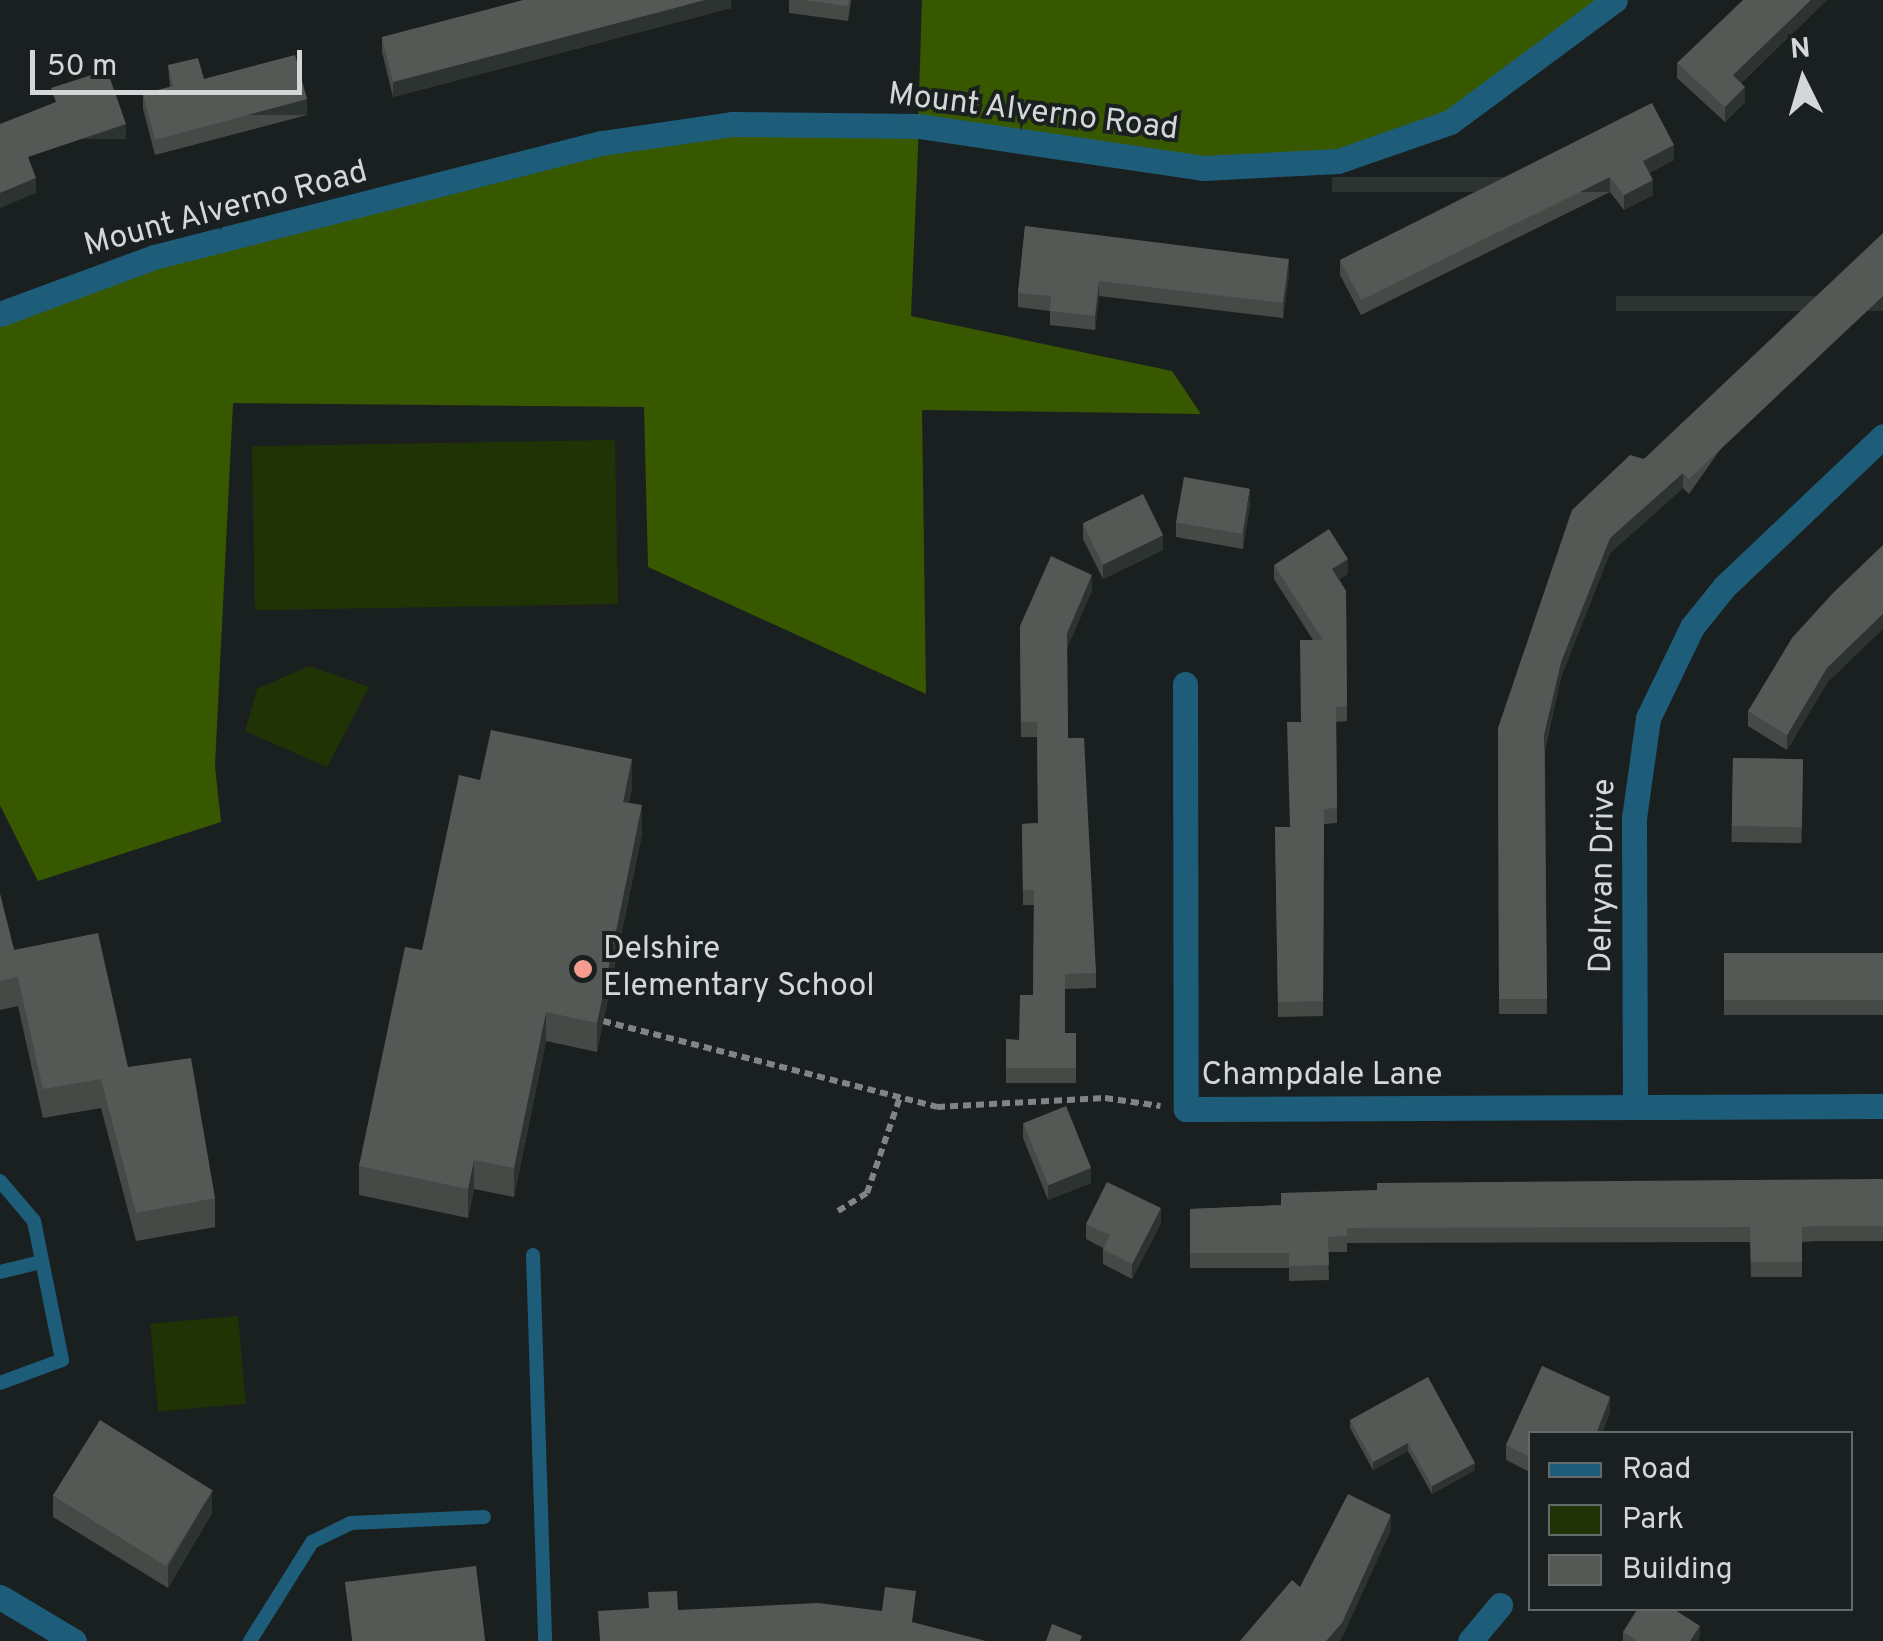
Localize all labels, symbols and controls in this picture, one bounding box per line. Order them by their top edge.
scale bar [35,30,308,92]
north arrow [1753,30,1853,130]
text: N [1789,31,1812,69]
text: 50 m [47,49,117,86]
street label: Mount Alverno Road [885,76,1181,150]
street label: Mount Alverno Road [79,154,373,266]
street label: Delryan Drive [1583,778,1625,974]
place label: Delshire Elementary School [603,932,875,1007]
marker: Delshire Elementary School [572,958,594,980]
street label: Champdale Lane [1201,1057,1443,1095]
legend [1528,1431,1853,1611]
text: Road [1622,1452,1691,1489]
text: Park [1622,1502,1684,1539]
text: Building [1622,1552,1733,1589]

